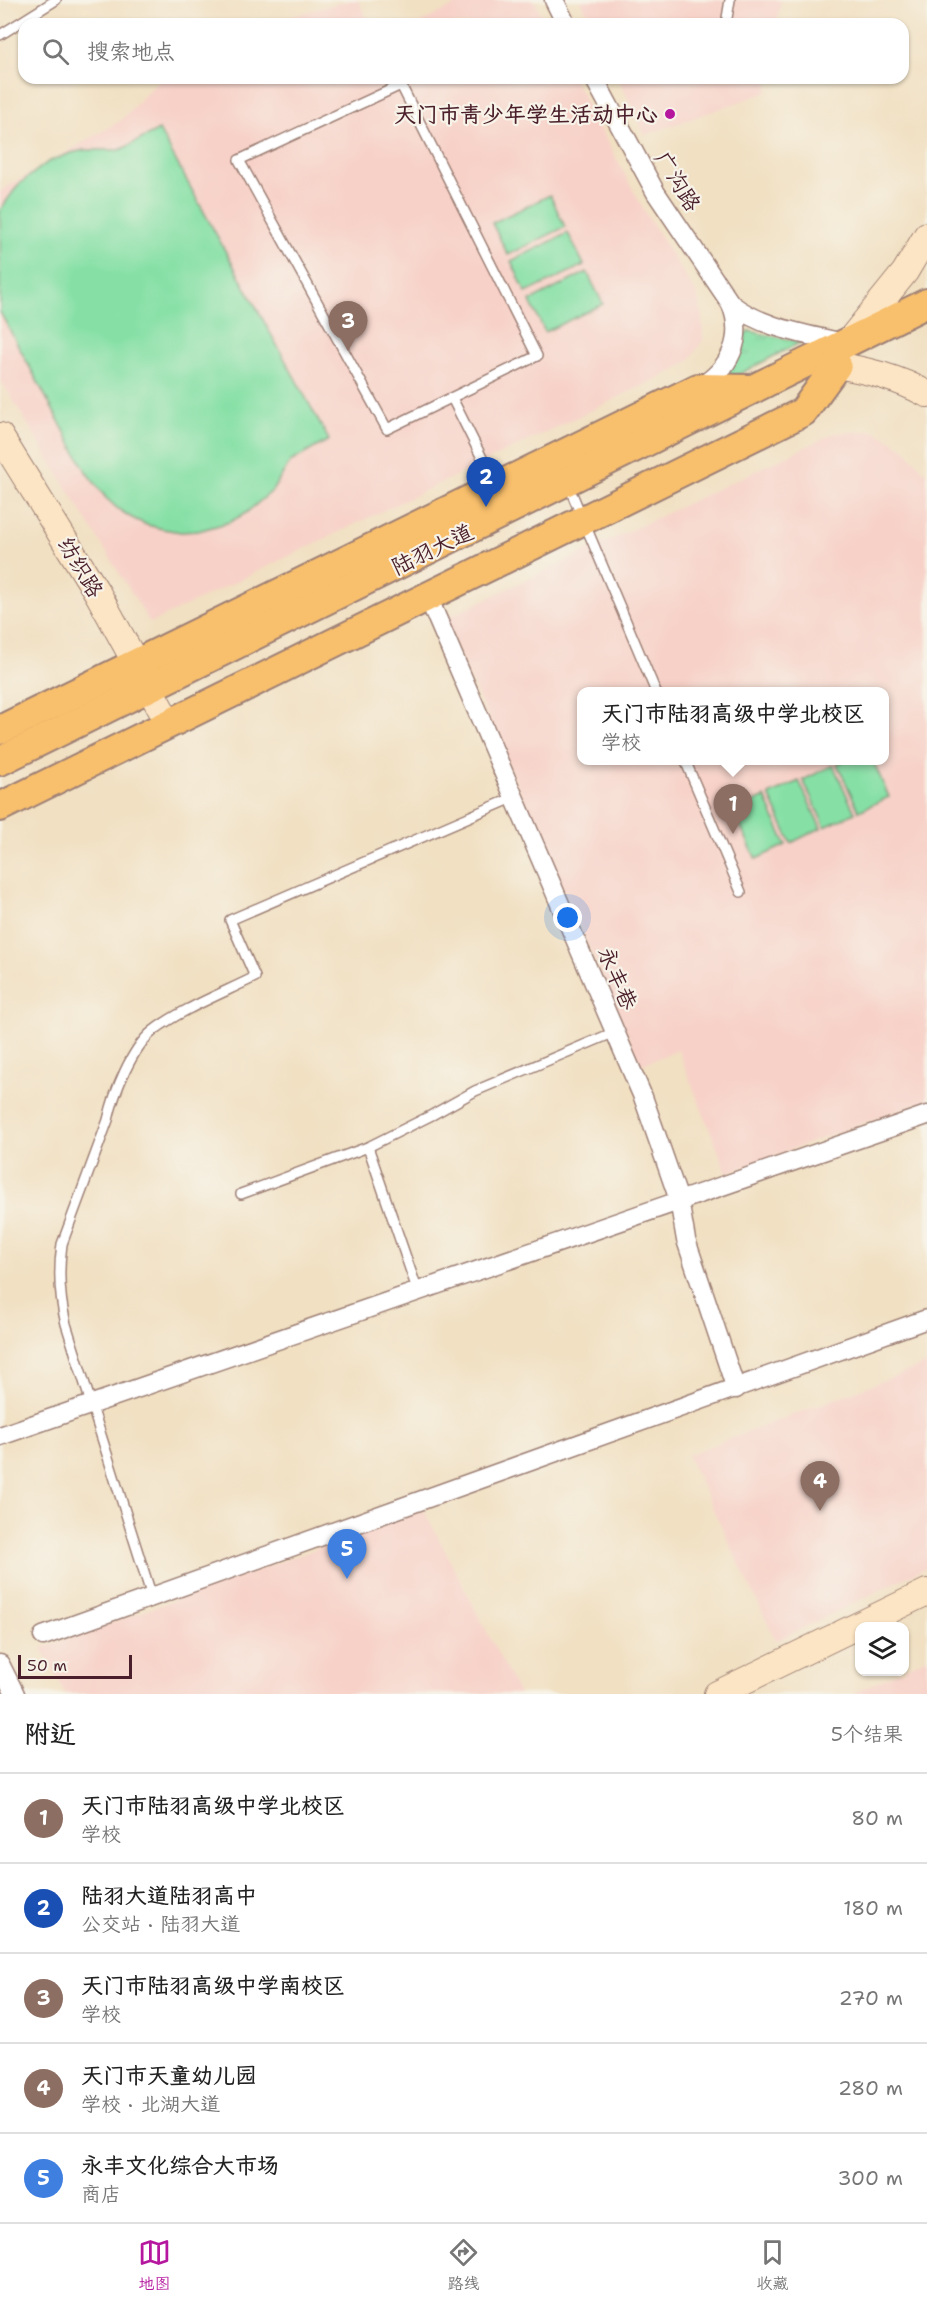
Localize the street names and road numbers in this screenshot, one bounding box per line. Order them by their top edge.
street label: 广沟路 [648,146,707,217]
street label: 陆羽大道 [386,517,478,582]
street label: 纺织路 [51,531,110,603]
street label: 永丰巷 [591,942,644,1014]

